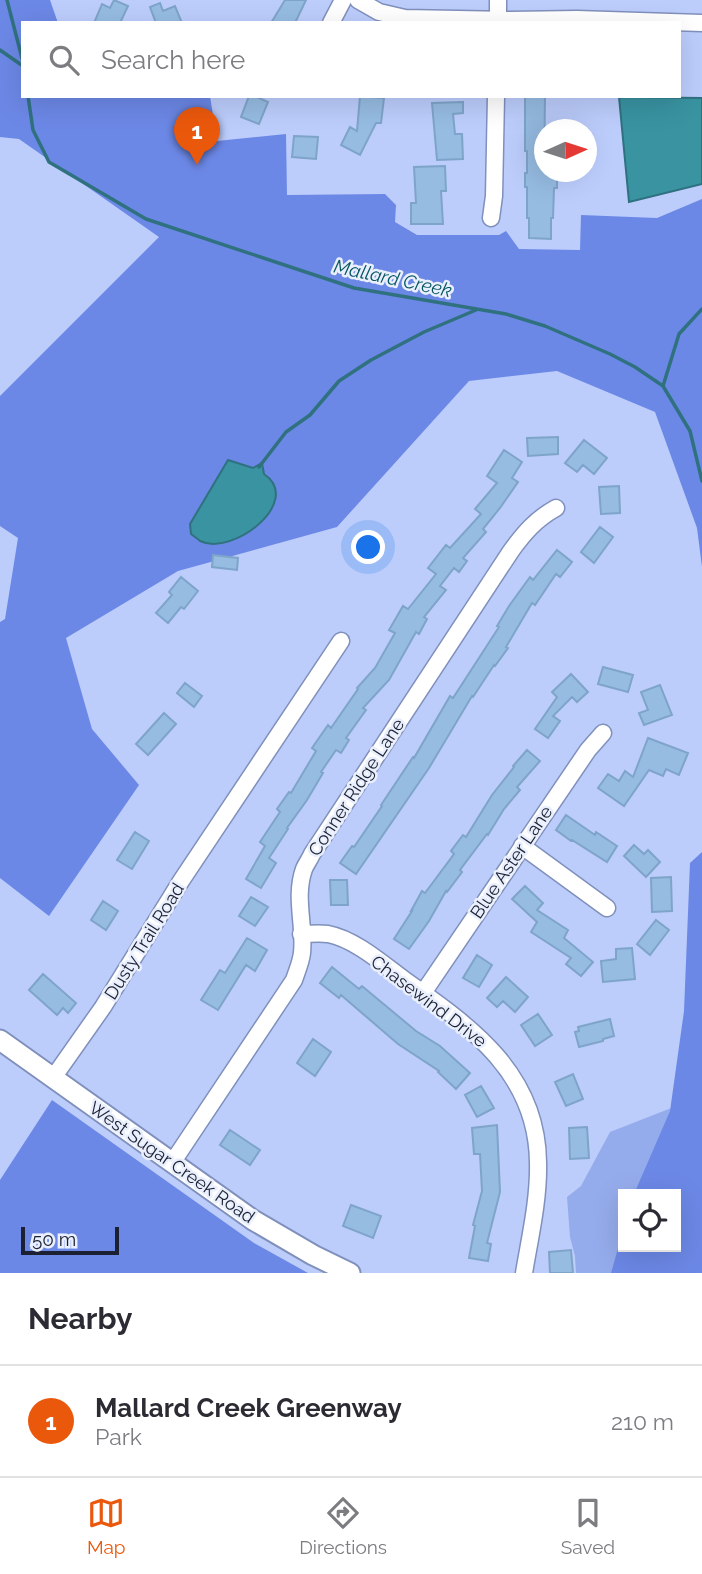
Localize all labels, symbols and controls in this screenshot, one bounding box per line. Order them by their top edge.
search box [21,21,681,98]
icon: search [45,41,83,79]
text: Search here [101,45,245,75]
pin: 1 [174,107,220,165]
north arrow [534,119,597,182]
water label: Mallard Creek [332,255,454,301]
your location [351,530,385,564]
street label: Conner Ridge Lane [304,714,408,860]
street label: Blue Aster Lane [466,801,557,922]
street label: Dusty Trail Road [100,879,188,1003]
street label: Chasewind Drive [367,951,491,1052]
street label: West Sugar Creek Road [85,1097,259,1227]
map controls [618,1189,681,1252]
button: locate [618,1189,681,1252]
scale bar [21,1224,119,1256]
text: 50 m [32,1228,76,1250]
text: Nearby [28,1301,132,1336]
text: Mallard Creek Greenway [95,1393,402,1423]
text: 1 [45,1408,57,1435]
text: 210 m [611,1408,674,1435]
text: Park [95,1423,142,1450]
tab: Map [87,1494,126,1558]
tab: Directions [299,1494,387,1558]
tab: Saved [561,1494,615,1558]

